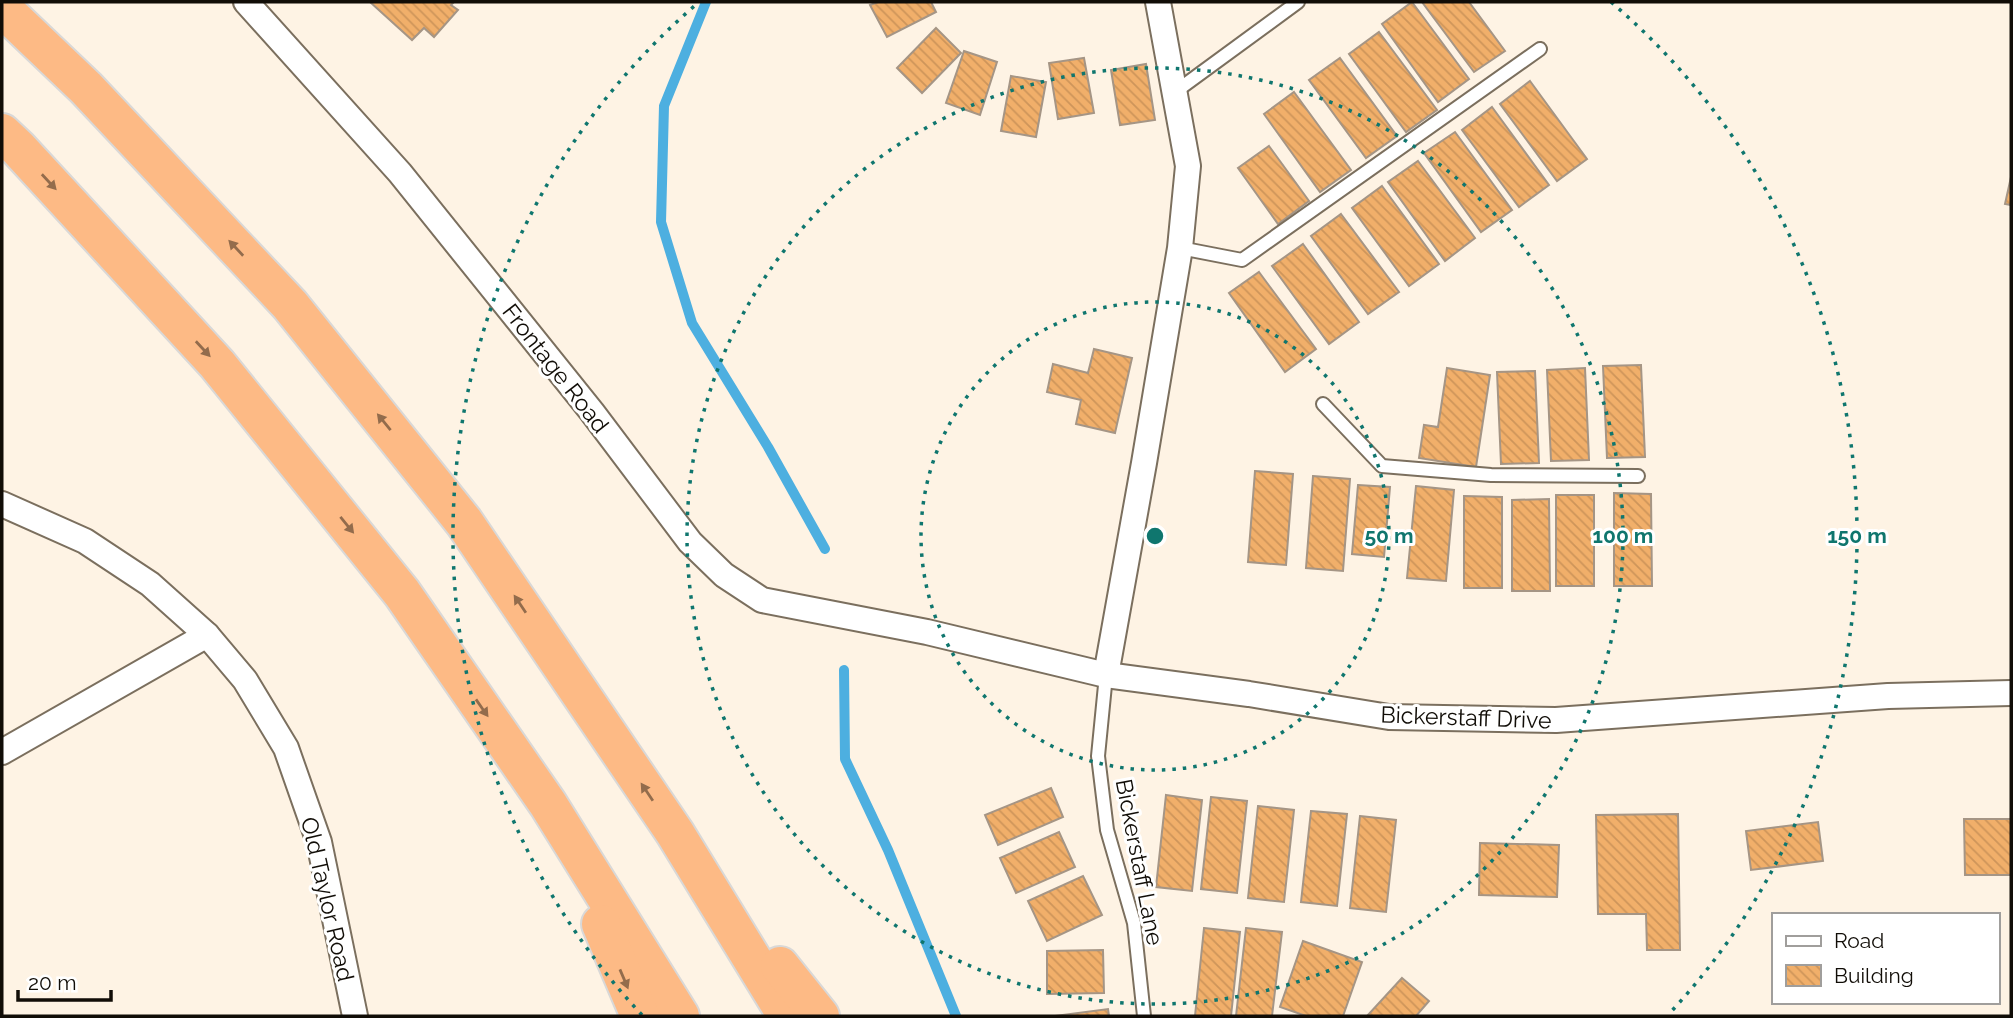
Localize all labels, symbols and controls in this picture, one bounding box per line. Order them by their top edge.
one-way arrow [41,173,57,191]
one-way arrow [228,240,245,257]
street label: Frontage Road [497,298,615,438]
one-way arrow [195,340,211,358]
one-way arrow [376,413,391,431]
one-way arrow [339,517,354,534]
text: 50 m [1364,523,1414,548]
text: 100 m [1593,523,1653,548]
text: 150 m [1827,523,1887,548]
centre of rings [1143,524,1167,548]
one-way arrow [513,594,526,614]
one-way arrow [475,699,489,717]
street label: Bickerstaff Drive [1380,701,1552,733]
street label: Bickerstaff Lane [1111,776,1169,948]
one-way arrow [640,783,654,801]
street label: Old Taylor Road [296,814,360,984]
legend [1772,913,1999,1004]
text: Road [1834,928,1884,953]
scale bar [18,958,110,1002]
text: Building [1834,963,1914,988]
one-way arrow [619,968,630,989]
text: 20 m [28,970,76,995]

